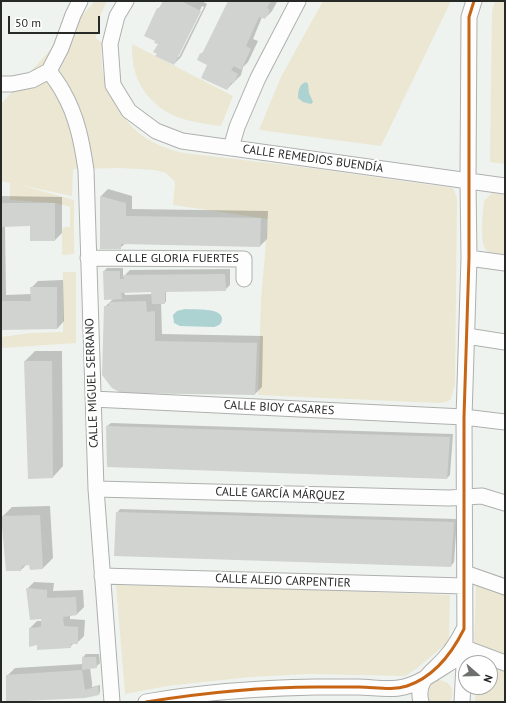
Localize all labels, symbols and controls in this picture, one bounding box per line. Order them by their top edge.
scale bar [10,8,102,34]
text: 50 m [15,15,41,30]
street label: CALLE REMEDIOS BUENDÍA [242,142,384,176]
street label: CALLE GLORIA FUERTES [115,252,239,266]
street label: CALLE MIGUEL SERRANO [83,318,101,448]
street label: CALLE BIOY CASARES [223,398,335,418]
street label: CALLE GARCÍA MÁRQUEZ [215,485,345,503]
street label: CALLE ALEJO CARPENTIER [215,571,351,591]
north arrow [458,655,498,695]
text: N [481,673,496,685]

